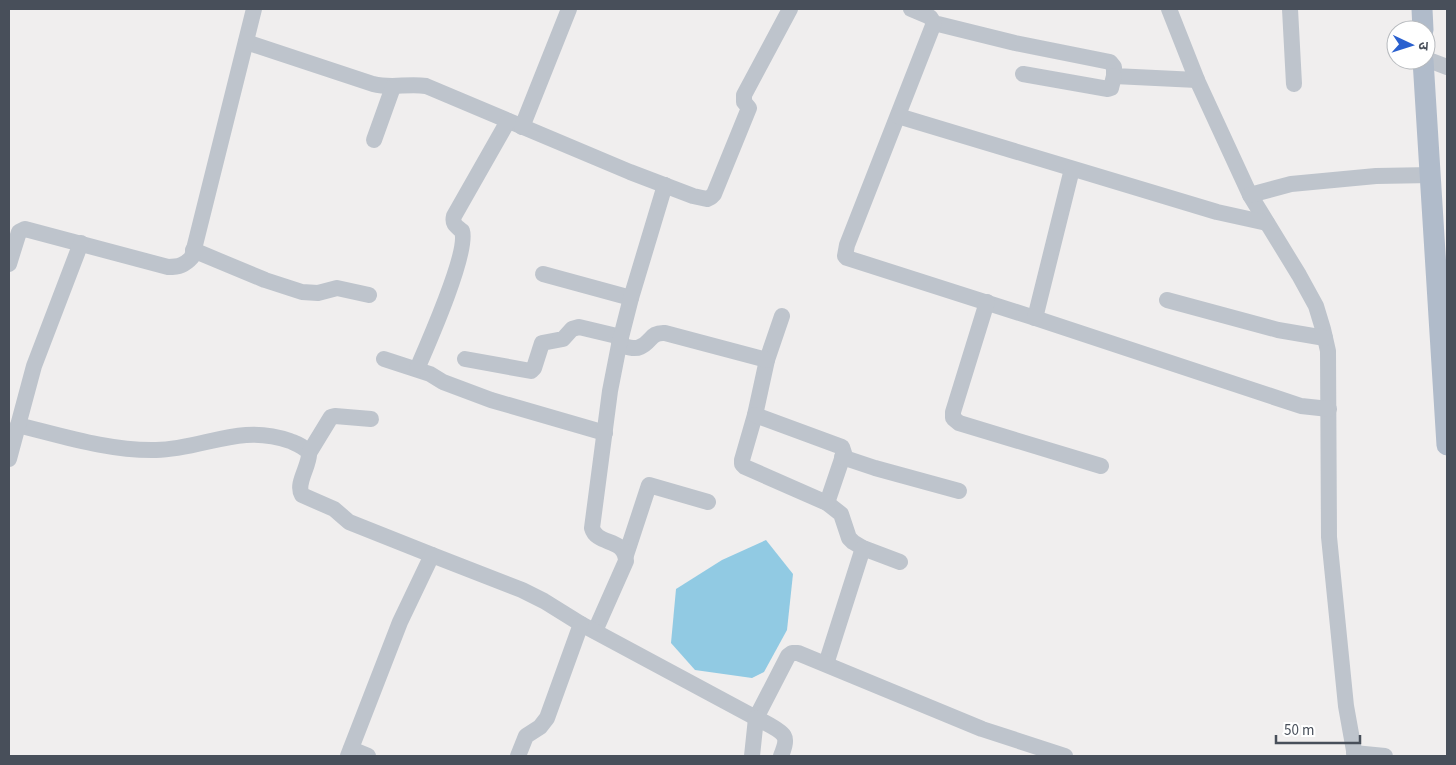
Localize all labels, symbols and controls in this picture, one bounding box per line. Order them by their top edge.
north arrow [1386,20,1436,70]
text: उ [1413,41,1433,51]
scale bar [1276,712,1360,744]
text: 50 m [1284,720,1314,741]

